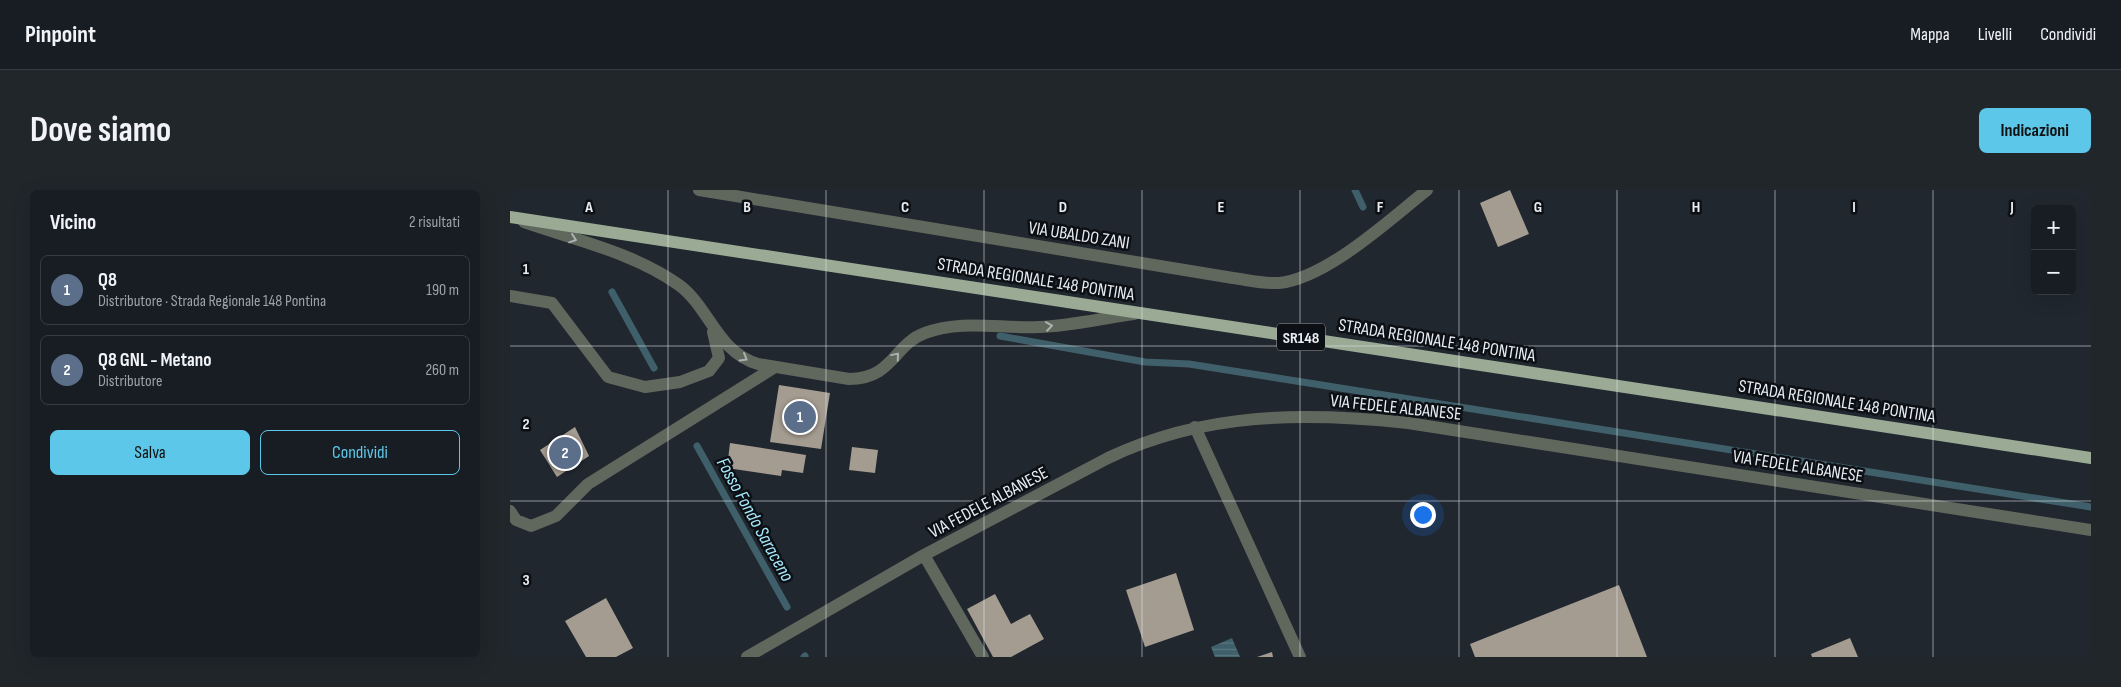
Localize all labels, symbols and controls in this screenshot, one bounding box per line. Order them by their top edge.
text: Pinpoint [25,20,96,49]
text: Mappa [1910,24,1950,45]
text: Livelli [1978,24,2012,45]
text: Condividi [2040,24,2096,45]
button: Indicazioni [1979,108,2091,153]
text: Dove siamo [30,109,171,152]
text: A [584,198,593,217]
text: B [743,198,751,217]
text: C [901,198,909,217]
text: D [1059,198,1067,217]
text: E [1218,198,1225,217]
text: F [1377,198,1384,217]
text: G [1534,198,1542,217]
text: H [1692,198,1700,217]
text: I [1852,198,1856,217]
text: J [2009,198,2014,217]
map controls [2031,205,2076,295]
button: + [2031,205,2076,250]
text: Vicino [50,210,96,235]
text: 2 risultati [409,213,460,232]
street label: VIA UBALDO ZANI [1027,217,1131,254]
one-way arrow [568,233,576,243]
button: − [2031,250,2076,295]
street label: STRADA REGIONALE 148 PONTINA [936,254,1136,305]
text: 1 [523,260,530,279]
text: Q8 [98,269,117,292]
text: 1 [64,281,70,300]
text: 190 m [426,281,459,300]
text: Distributore · Strada Regionale 148 Pontina [98,292,326,311]
street label: STRADA REGIONALE 148 PONTINA [1337,315,1537,366]
one-way arrow [1045,321,1053,332]
road number: SR148 [1277,324,1325,350]
text: Q8 GNL - Metano [98,349,211,372]
one-way arrow [738,352,747,362]
one-way arrow [891,353,900,362]
text: 2 [63,361,71,380]
text: 260 m [425,361,459,380]
text: Distributore [98,372,163,391]
street label: STRADA REGIONALE 148 PONTINA [1737,376,1937,427]
street label: VIA FEDELE ALBANESE [1329,390,1463,425]
pin: 1 [784,398,816,436]
text: 2 [522,415,530,434]
button: Salva [50,430,250,475]
button: Condividi [260,430,460,475]
pin: 2 [549,434,581,472]
street label: VIA FEDELE ALBANESE [1731,446,1865,487]
water label: Fosso Fondo Saraceno [711,454,798,586]
street label: VIA FEDELE ALBANESE [925,462,1051,543]
your location [1410,502,1436,528]
text: 3 [522,571,530,590]

